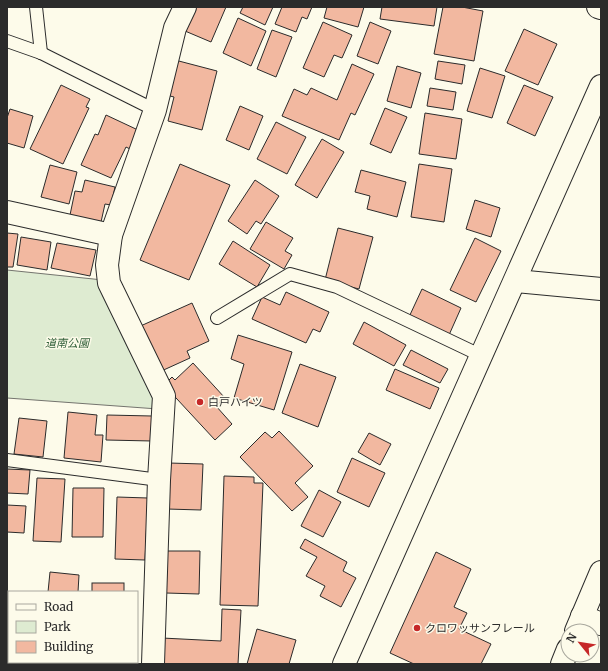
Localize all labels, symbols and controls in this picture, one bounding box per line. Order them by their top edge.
park label: 道南公園 [45,336,91,350]
place label: 白戸ハイツ [208,395,263,409]
marker: 白戸ハイツ [195,397,205,407]
legend [8,591,138,663]
text: Road [44,599,73,614]
text: Park [44,619,71,634]
place label: クロワッサンフレール [425,621,535,635]
marker: クロワッサンフレール [412,623,422,633]
north arrow [560,623,600,663]
text: N [563,630,580,645]
text: Building [44,639,94,654]

